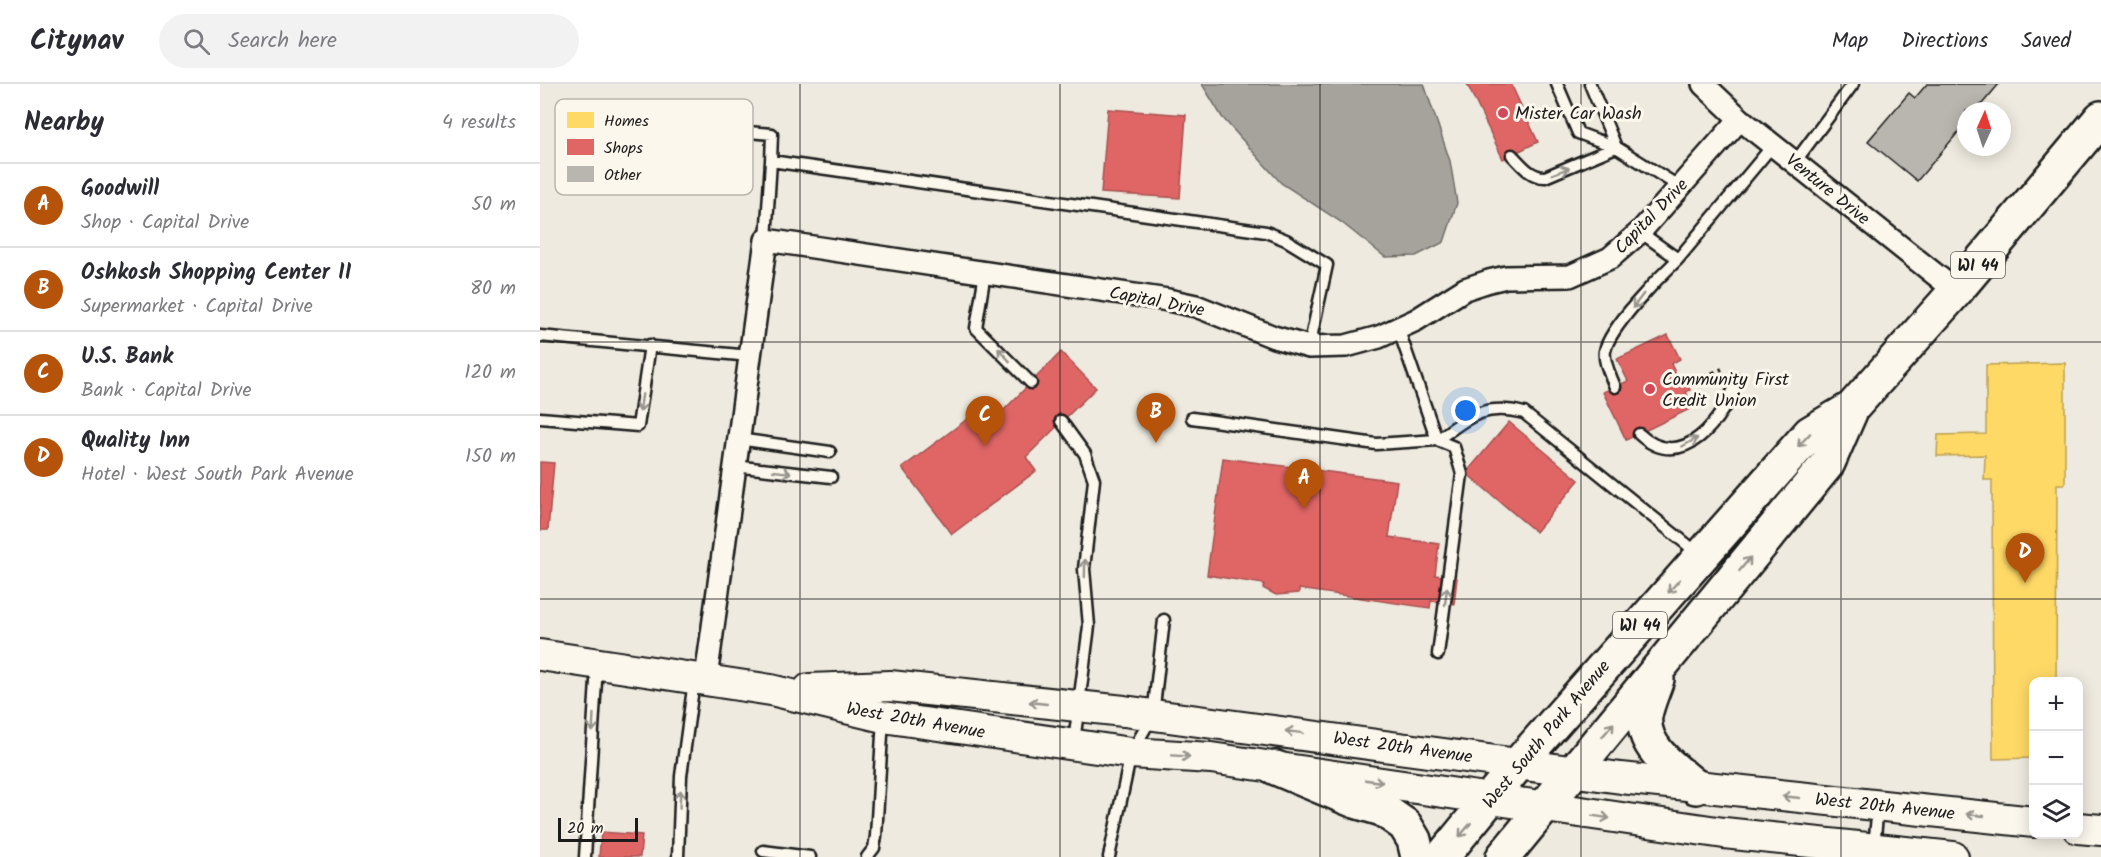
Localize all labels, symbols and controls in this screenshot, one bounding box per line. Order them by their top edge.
search box [159,14,579,68]
text: Citynav [30,19,123,64]
text: Search here [228,24,337,59]
icon: search [180,25,213,58]
text: Map [1832,25,1868,58]
text: Directions [1901,25,1988,58]
text: Saved [2021,25,2071,58]
legend [555,99,753,195]
place label: Mister Car Wash [1515,100,1642,129]
text: Nearby [24,102,104,144]
north arrow [1957,102,2011,156]
marker: Mister Car Wash [1496,106,1510,120]
text: 4 results [442,107,516,139]
text: Homes [604,109,649,134]
text: Shops [604,136,643,161]
street label: Venture Drive [1778,147,1876,233]
text: Other [604,163,643,188]
one-way arrow [1551,165,1569,176]
text: Goodwill [81,172,159,207]
street label: Capital Drive [1608,172,1696,262]
text: A [37,189,50,221]
text: 50 m [471,189,516,221]
text: Shop · Capital Drive [81,207,249,239]
road number: WI 44 [1951,252,2005,278]
text: Oshkosh Shopping Center II [81,256,352,291]
text: B [37,273,50,305]
text: 80 m [470,273,516,305]
street label: Capital Drive [1106,279,1207,326]
text: Supermarket · Capital Drive [81,291,313,323]
one-way arrow [1631,293,1644,309]
text: U.S. Bank [81,340,173,375]
one-way arrow [997,347,1011,362]
text: C [37,357,50,389]
text: 120 m [464,357,516,389]
place label: Community First Credit Union [1662,366,1790,416]
text: Bank · Capital Drive [81,375,251,407]
marker: Community First Credit Union [1643,382,1657,396]
one-way arrow [636,393,647,413]
pin: B [1136,394,1176,443]
pin: C [966,396,1004,446]
your location [1451,396,1480,425]
text: Quality Inn [81,424,190,459]
one-way arrow [1796,433,1811,448]
one-way arrow [1681,436,1698,448]
text: D [37,441,50,473]
text: 150 m [465,441,516,473]
text: Hotel · West South Park Avenue [81,459,354,491]
pin: A [1284,460,1323,509]
one-way arrow [772,467,792,478]
pin: D [2006,534,2044,583]
one-way arrow [1739,556,1752,572]
one-way arrow [1080,558,1091,578]
one-way arrow [1667,578,1681,593]
one-way arrow [1440,586,1451,606]
road number: WI 44 [1613,612,1667,638]
street label: West South Park Avenue [1476,654,1618,816]
map controls [2029,677,2083,839]
button: + [2029,677,2083,731]
street label: West 20th Avenue [844,695,987,748]
one-way arrow [1029,697,1049,708]
one-way arrow [587,713,598,733]
one-way arrow [1601,723,1615,738]
street label: West 20th Avenue [1331,724,1474,773]
one-way arrow [1285,726,1305,737]
button: − [2029,731,2083,785]
one-way arrow [1170,751,1190,762]
one-way arrow [1364,776,1383,787]
button: layers [2029,785,2083,839]
street label: West 20th Avenue [1814,786,1956,829]
one-way arrow [675,789,686,809]
one-way arrow [1781,791,1801,802]
one-way arrow [1966,809,1986,820]
one-way arrow [1591,811,1611,822]
scale bar [558,815,638,842]
text: 20 m [567,816,603,841]
one-way arrow [1458,822,1472,837]

